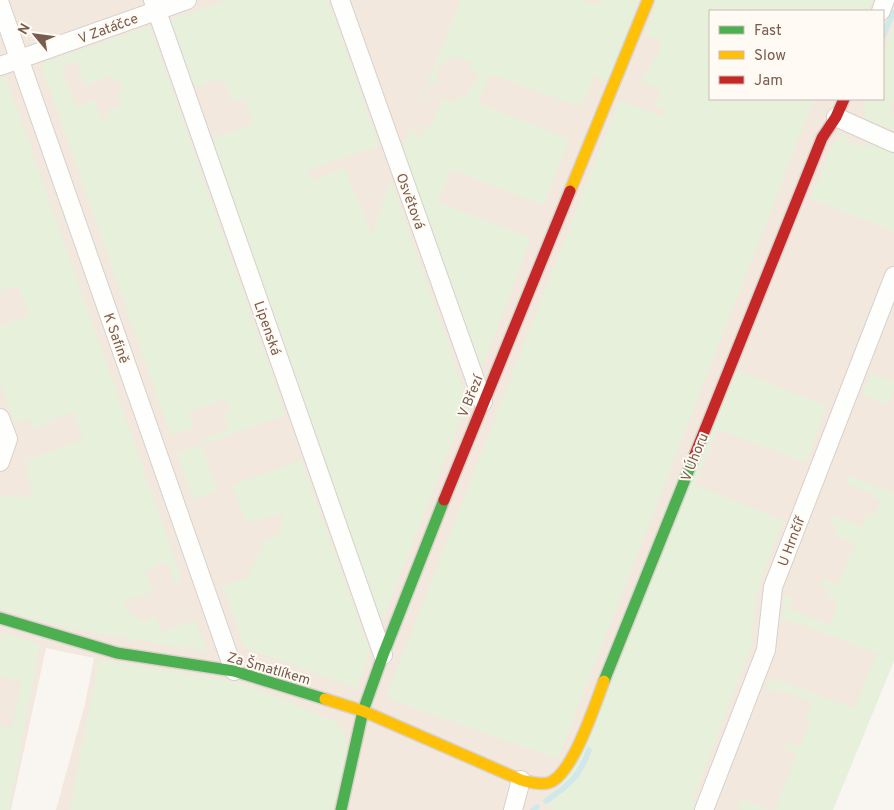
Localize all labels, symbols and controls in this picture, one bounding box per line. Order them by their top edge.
north arrow [10,10,60,60]
legend [709,10,884,100]
street label: V Zatáčce [76,11,141,48]
text: N [15,21,35,38]
text: Fast [754,22,782,41]
text: Slow [754,47,786,66]
text: Jam [754,72,783,91]
street label: Osvětová [392,171,428,232]
street label: Lipenská [249,299,284,358]
street label: K Safině [99,311,132,366]
street label: V Březí [455,372,488,420]
street label: V Úhoru [677,431,713,484]
street label: U Hrnčíř [775,514,810,569]
street label: Za Šmatlíkem [225,648,313,689]

